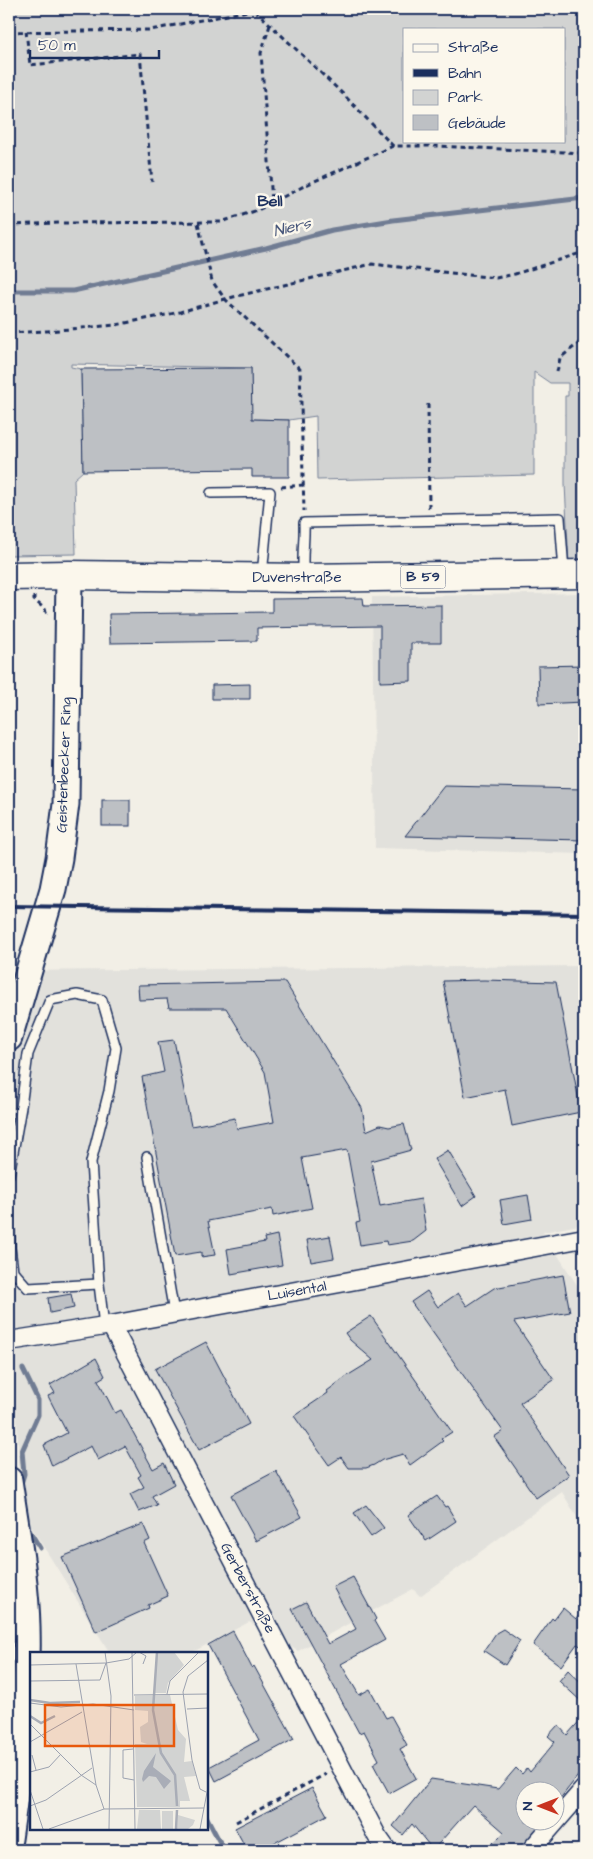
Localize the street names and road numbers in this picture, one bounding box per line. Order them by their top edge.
road number: B 59 [400,566,446,588]
street label: Duvenstraße [252,567,342,588]
street label: Geistenbecker Ring [51,697,78,833]
street label: Luisental [266,1275,328,1307]
street label: Gerberstraße [215,1539,281,1637]

